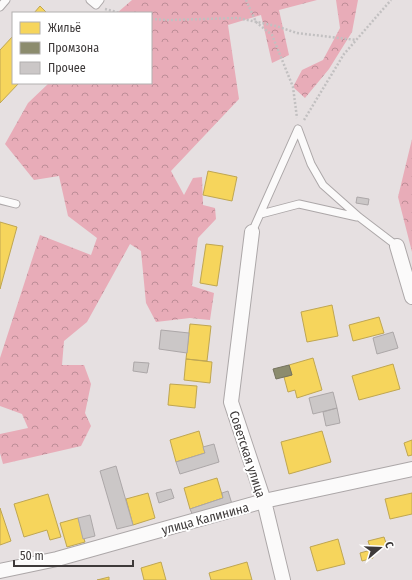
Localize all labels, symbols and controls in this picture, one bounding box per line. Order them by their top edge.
legend [12,12,152,84]
text: Жильё [48,21,81,35]
text: Промзона [48,41,99,55]
text: Прочее [48,61,86,75]
street label: Советская улица [226,409,269,500]
street label: улица Калинина [160,500,250,537]
north arrow [360,528,400,568]
text: С [382,540,396,550]
scale bar [14,542,133,568]
text: 50 m [20,549,44,563]

